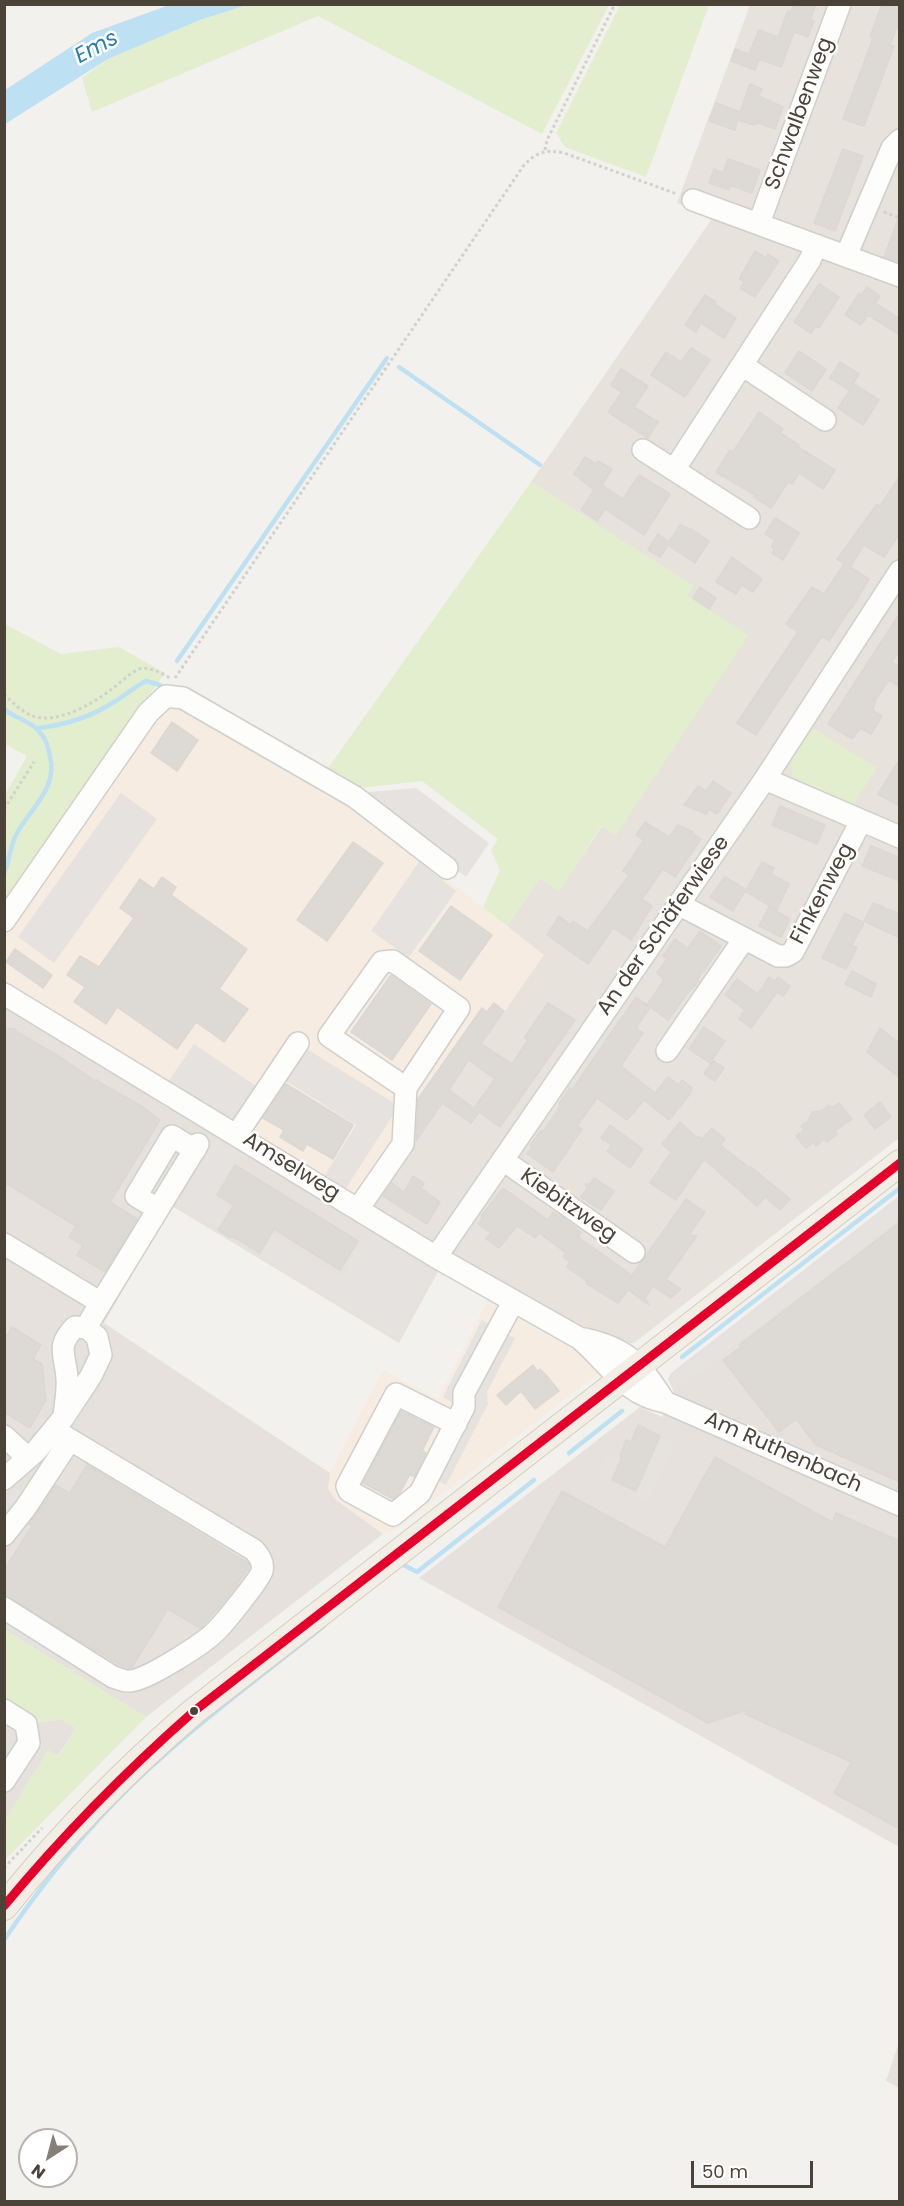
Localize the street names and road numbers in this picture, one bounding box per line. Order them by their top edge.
street label: Schwalbenweg [761,34,839,194]
street label: An der Schäferwiese [592,831,736,1021]
street label: Finkenweg [786,839,860,949]
street label: Amselweg [238,1127,344,1207]
street label: Kiebitzweg [515,1164,621,1248]
street label: Am Ruthenbach [700,1407,866,1499]

